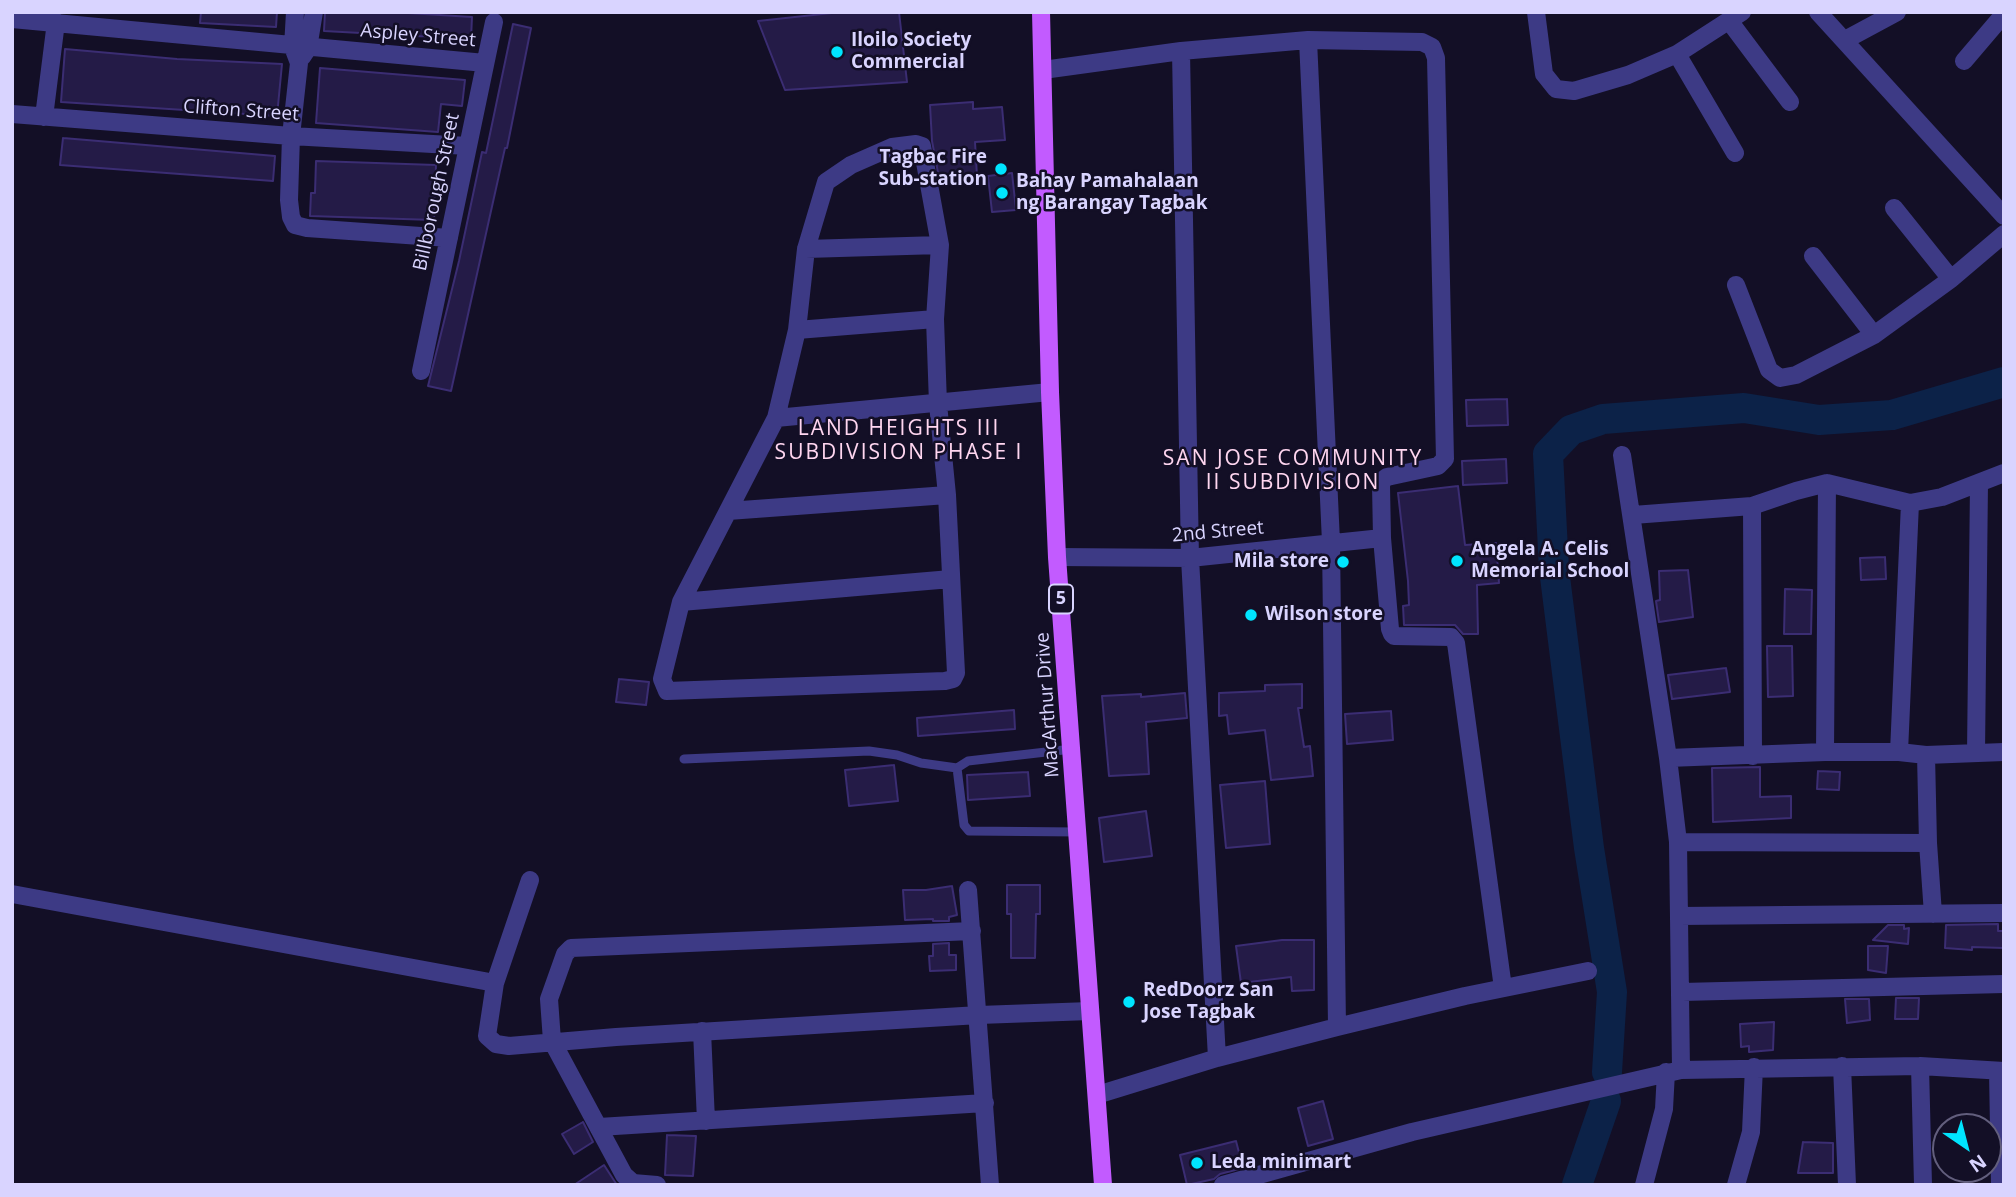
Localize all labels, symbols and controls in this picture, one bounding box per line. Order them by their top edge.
street label: Aspley Street [359,20,477,52]
place label: Iloilo Society Commercial [851,30,971,74]
marker: Iloilo Society Commercial [829,44,845,60]
street label: Clifton Street [182,96,300,126]
street label: Billborough Street [409,111,465,273]
place label: Tagbac Fire Sub-station [878,147,987,191]
marker: Tagbac Fire Sub-station [993,161,1009,177]
place label: Bahay Pamahalaan ng Barangay Tagbak [1016,171,1207,215]
marker: Bahay Pamahalaan ng Barangay Tagbak [994,185,1010,201]
district label: LAND HEIGHTS III SUBDIVISION PHASE I [777,416,1021,466]
district label: SAN JOSE COMMUNITY II SUBDIVISION [1165,446,1421,496]
street label: 2nd Street [1171,517,1265,547]
place label: Angela A. Celis Memorial School [1471,539,1629,583]
place label: Mila store [1234,551,1329,573]
marker: Angela A. Celis Memorial School [1449,553,1465,569]
marker: Mila store [1335,554,1351,570]
road number: 5 [1049,584,1073,614]
place label: Wilson store [1265,604,1383,626]
marker: Wilson store [1243,607,1259,623]
street label: MacArthur Drive [1032,631,1064,779]
place label: RedDoorz San Jose Tagbak [1143,980,1274,1024]
marker: RedDoorz San Jose Tagbak [1121,994,1137,1010]
north arrow [1932,1113,2002,1183]
text: N [1964,1148,1992,1179]
place label: Leda minimart [1211,1152,1351,1174]
marker: Leda minimart [1189,1155,1205,1171]

